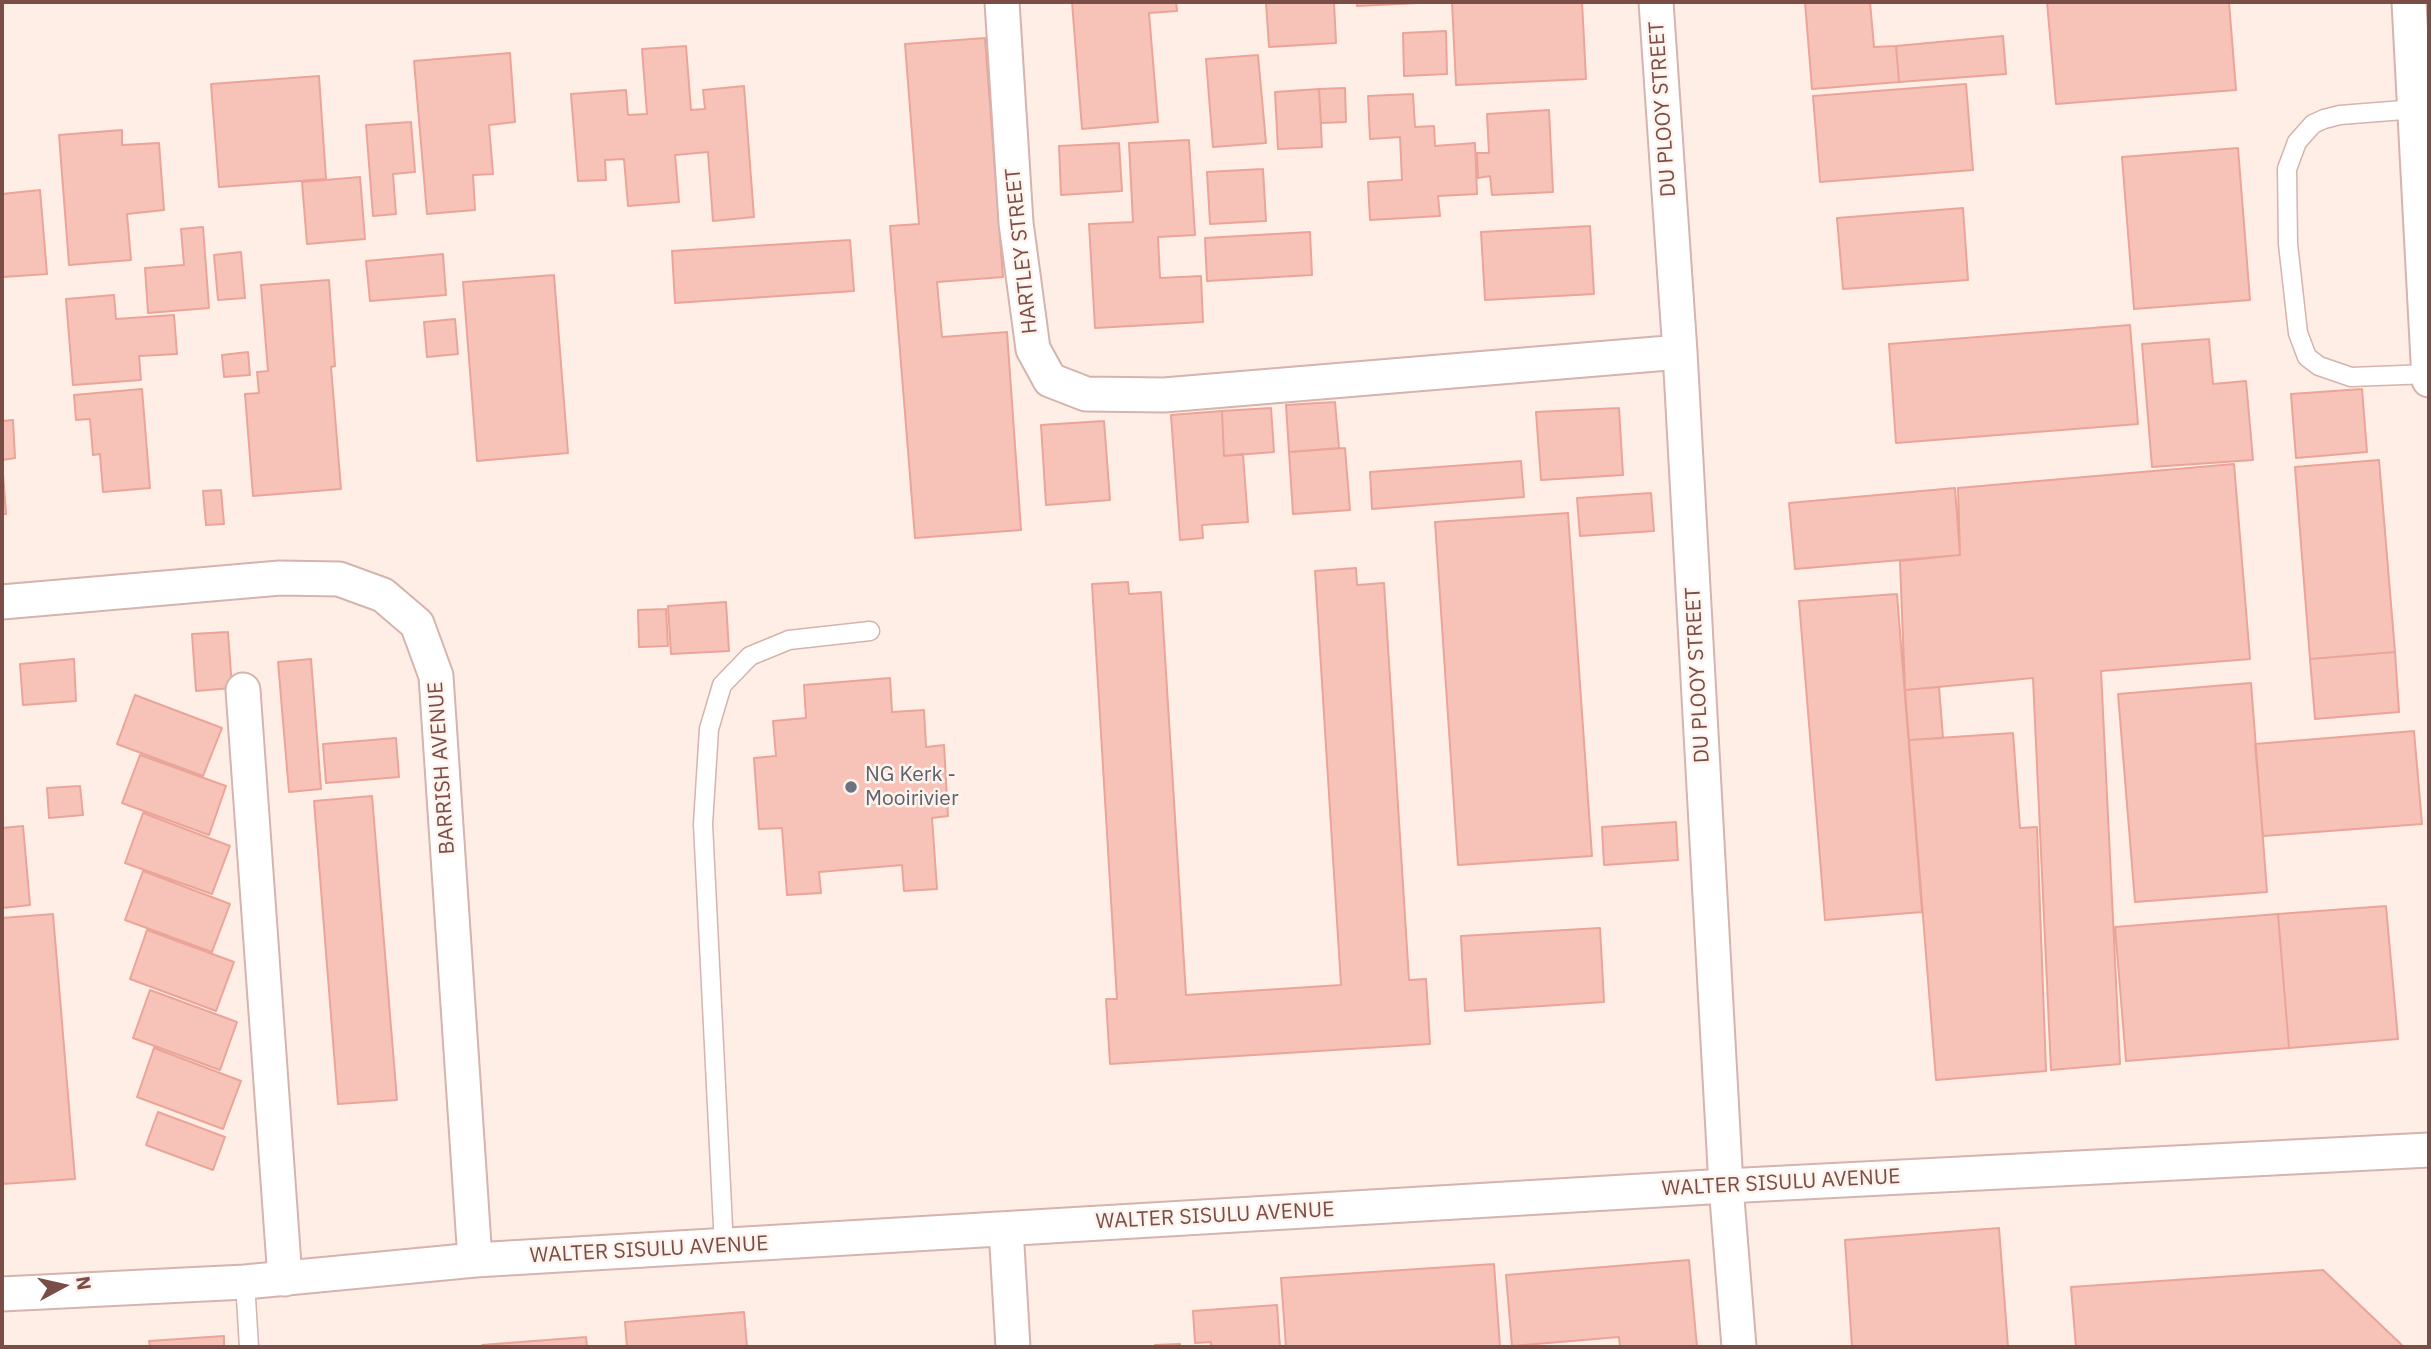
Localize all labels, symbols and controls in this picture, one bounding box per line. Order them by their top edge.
street label: DU PLOOY STREET [1644,20,1682,198]
street label: HARTLEY STREET [1001,167,1043,335]
street label: DU PLOOY STREET [1681,586,1715,764]
street label: BARRISH AVENUE [423,681,461,855]
place label: NG Kerk - Mooirivier [865,762,959,812]
marker: NG Kerk - Mooirivier [843,779,859,795]
street label: WALTER SISULU AVENUE [1661,1164,1901,1202]
street label: WALTER SISULU AVENUE [1095,1197,1335,1235]
street label: WALTER SISULU AVENUE [529,1231,769,1269]
north arrow [28,1251,98,1321]
text: N [71,1275,97,1292]

